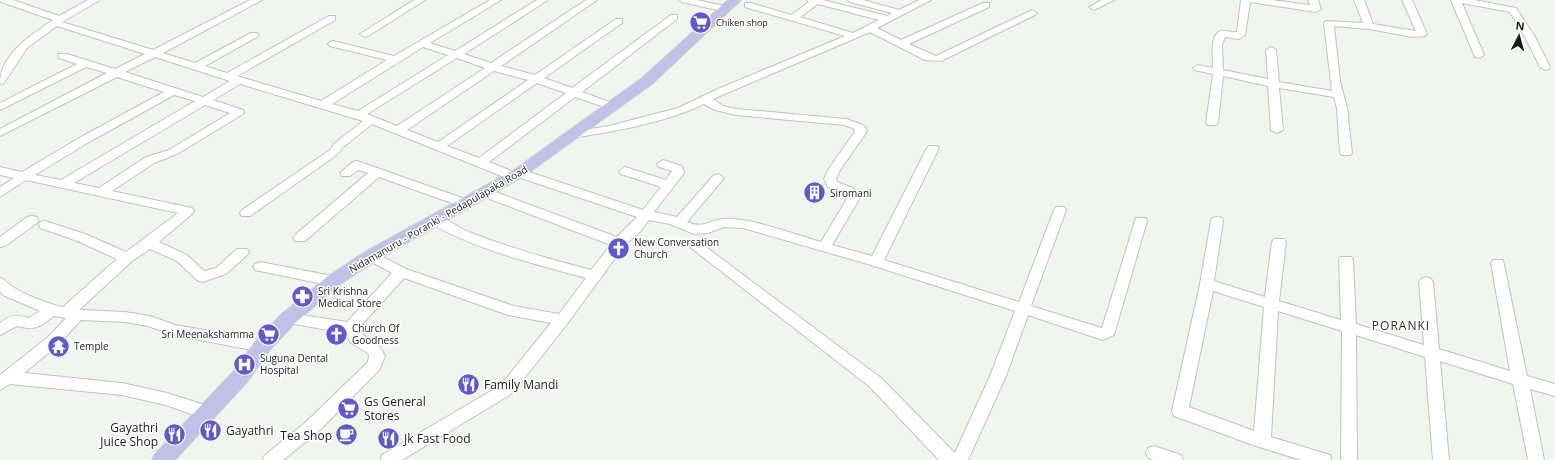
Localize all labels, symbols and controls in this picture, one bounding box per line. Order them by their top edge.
supermarket icon: Chiken shop [688,9,714,35]
place label: Chiken shop [716,16,768,29]
north arrow [1499,16,1539,56]
text: N [1515,18,1525,33]
street label: Nidamanuru - Poranki - Pedapulapaka Road [346,162,530,276]
building icon: Siromani [802,180,828,206]
place label: Siromani [830,186,872,200]
church icon: New Conversation Church [606,235,632,261]
place label: New Conversation Church [634,235,719,261]
pharmacy icon: Sri Krishna Medical Store [289,284,315,310]
place label: Sri Krishna Medical Store [318,284,382,310]
district label: PORANKI [1372,317,1430,334]
supermarket icon: Sri Meenakshamma [256,321,282,347]
church icon: Church Of Goodness [324,321,350,347]
place label: Church Of Goodness [352,321,400,347]
place label: Sri Meenakshamma [162,327,254,341]
temple icon: Temple [45,333,71,359]
place label: Temple [74,339,109,353]
hospital icon: Suguna Dental Hospital [232,351,258,377]
place label: Suguna Dental Hospital [260,351,328,377]
restaurant icon: Family Mandi [455,371,481,397]
place label: Family Mandi [484,376,558,393]
place label: Gs General Stores [364,393,426,424]
supermarket icon: Gs General Stores [335,395,361,421]
restaurant icon: Gayathri [197,417,223,443]
place label: Gayathri Juice Shop [99,419,158,450]
restaurant icon: Gayathri Juice Shop [161,421,187,447]
place label: Gayathri [226,422,274,439]
cafe icon: Tea Shop [334,422,360,448]
restaurant icon: Jk Fast Food [375,425,401,451]
place label: Tea Shop [280,427,332,444]
place label: Jk Fast Food [403,430,471,447]

